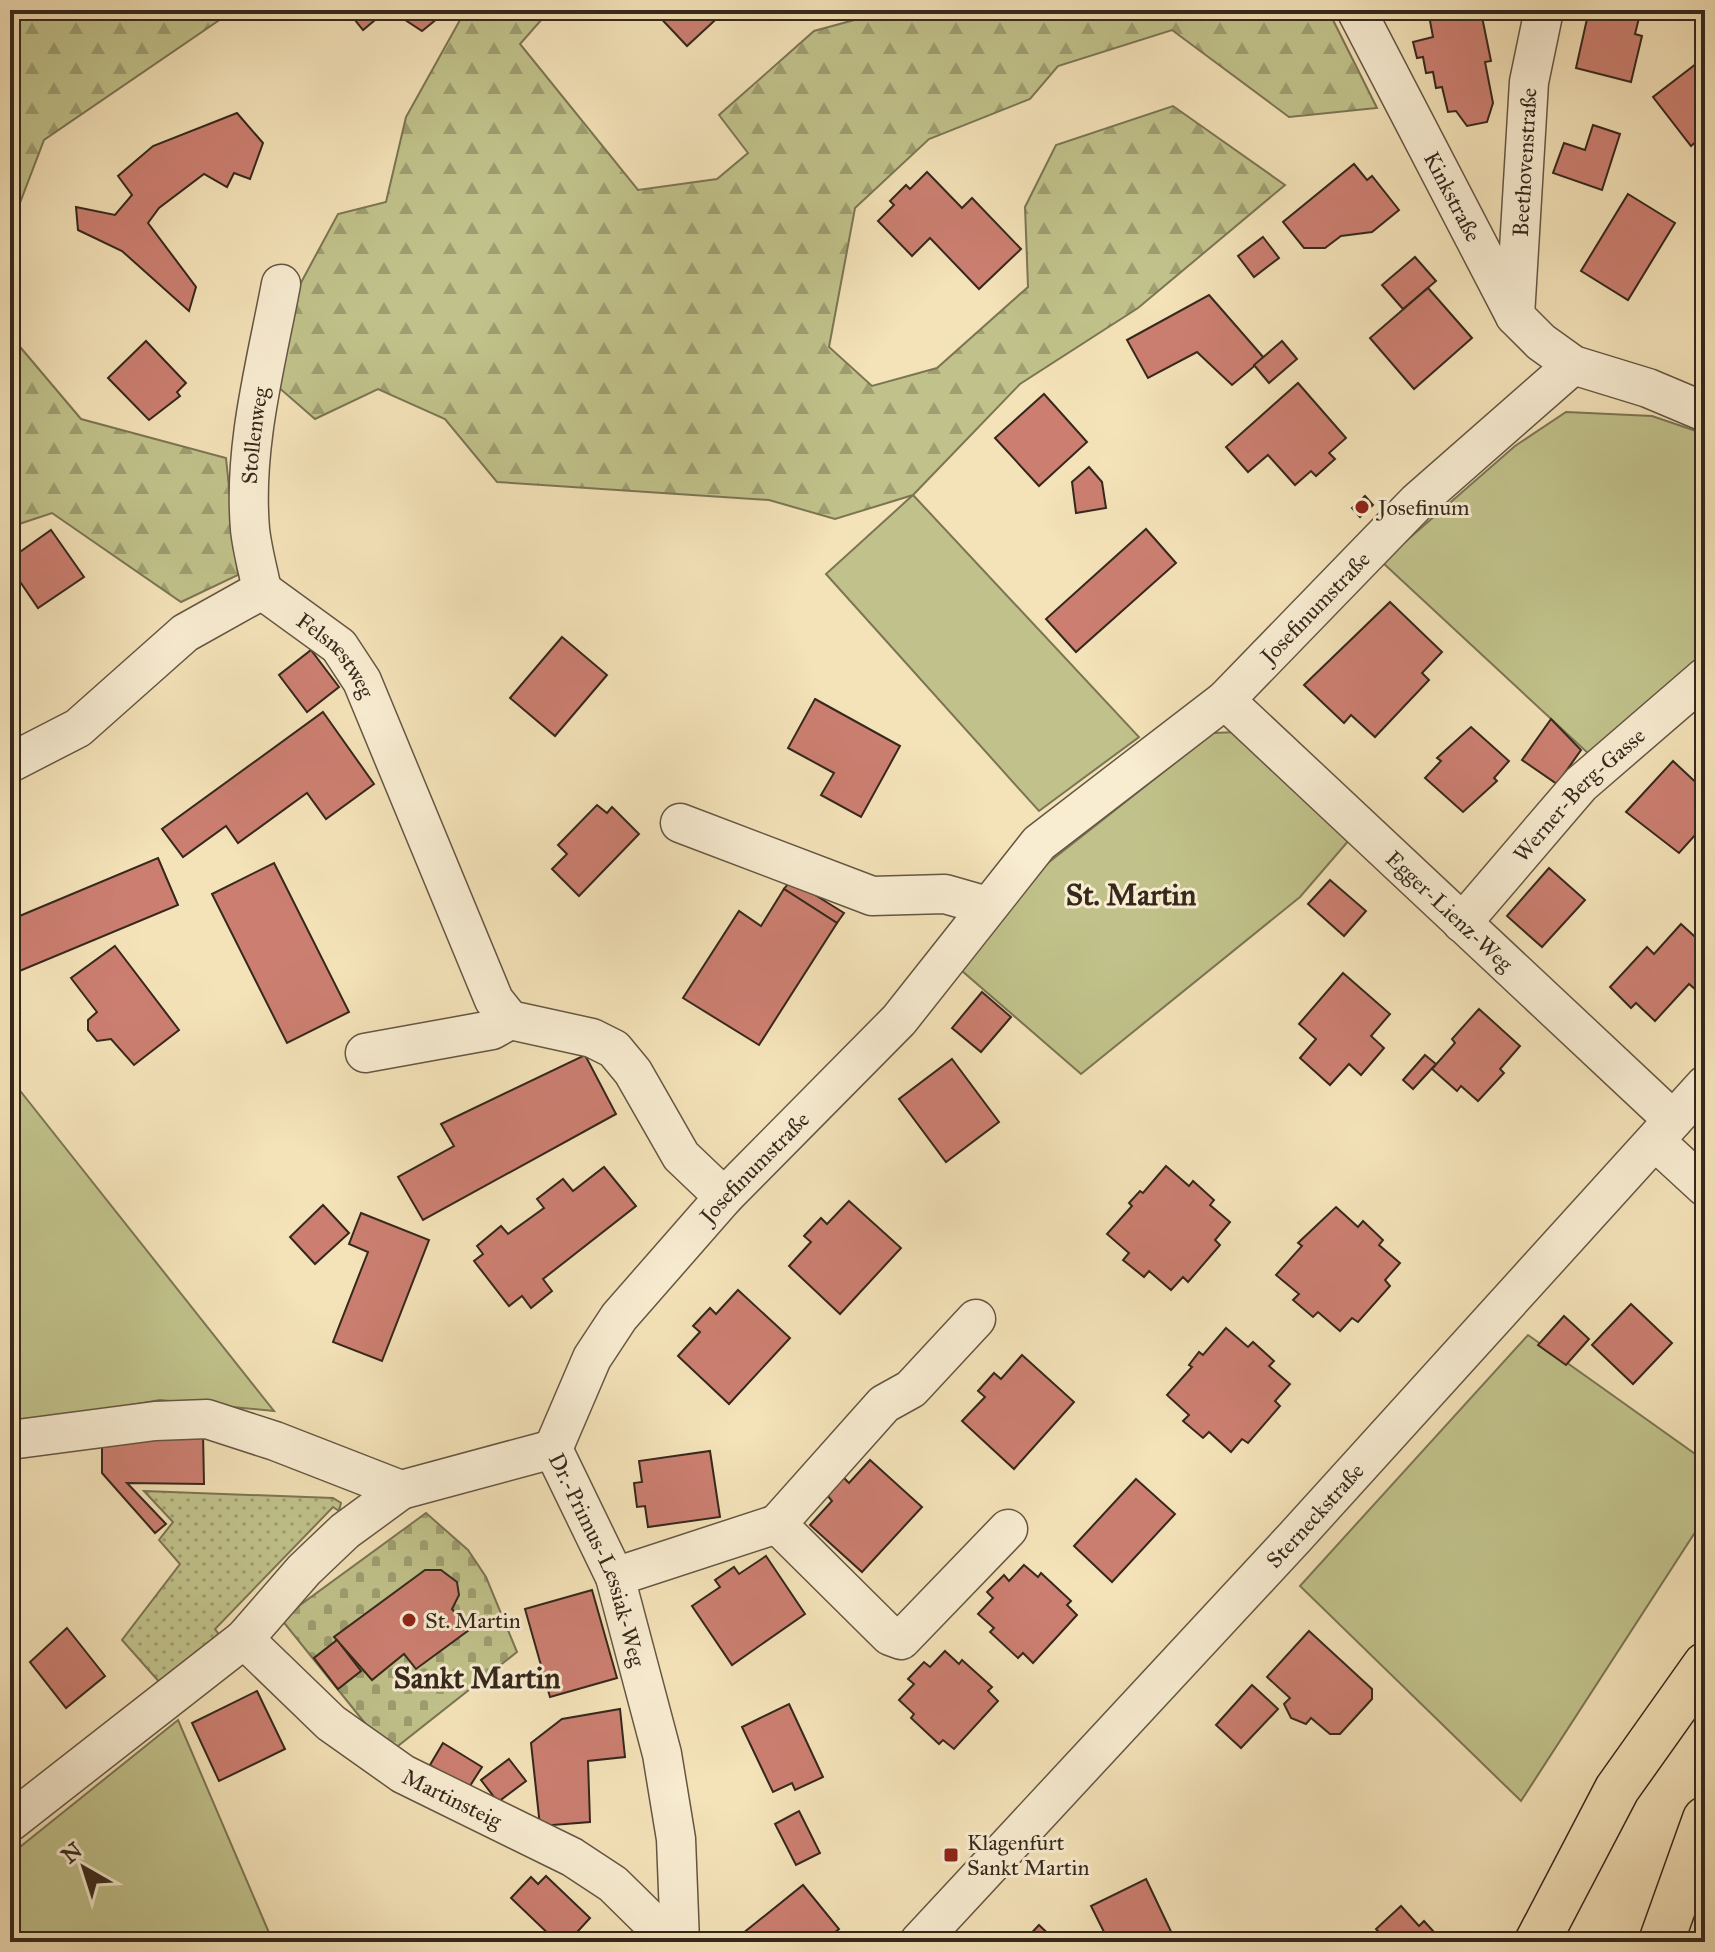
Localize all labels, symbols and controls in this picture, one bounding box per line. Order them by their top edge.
street label: Beethovenstraße [1506,87,1542,238]
street label: Kinkstraße [1418,147,1487,246]
street label: Stollenweg [235,384,274,485]
place label: Josefinum [1376,494,1470,521]
marker: Josefinum [1353,498,1371,516]
street label: Josefinumstraße [1253,546,1375,670]
street label: Felsnestweg [291,606,381,702]
street label: Werner-Berg-Gasse [1507,722,1650,867]
street label: Egger-Lienz-Weg [1380,844,1520,977]
district label: St. Martin [1066,877,1197,913]
street label: Josefinumstraße [693,1106,815,1230]
street label: Dr.-Primus-Lessiak-Weg [543,1448,652,1670]
street label: Sterneckstraße [1260,1457,1369,1573]
place label: St. Martin [425,1607,521,1634]
marker: St. Martin [400,1611,418,1629]
district label: Sankt Martin [393,1660,561,1696]
street label: Martinsteig [398,1762,507,1834]
north arrow [44,1828,124,1908]
place label: Klagenfurt Sankt Martin [967,1829,1090,1881]
text: N [56,1836,88,1869]
marker: Klagenfurt Sankt Martin [942,1846,960,1864]

